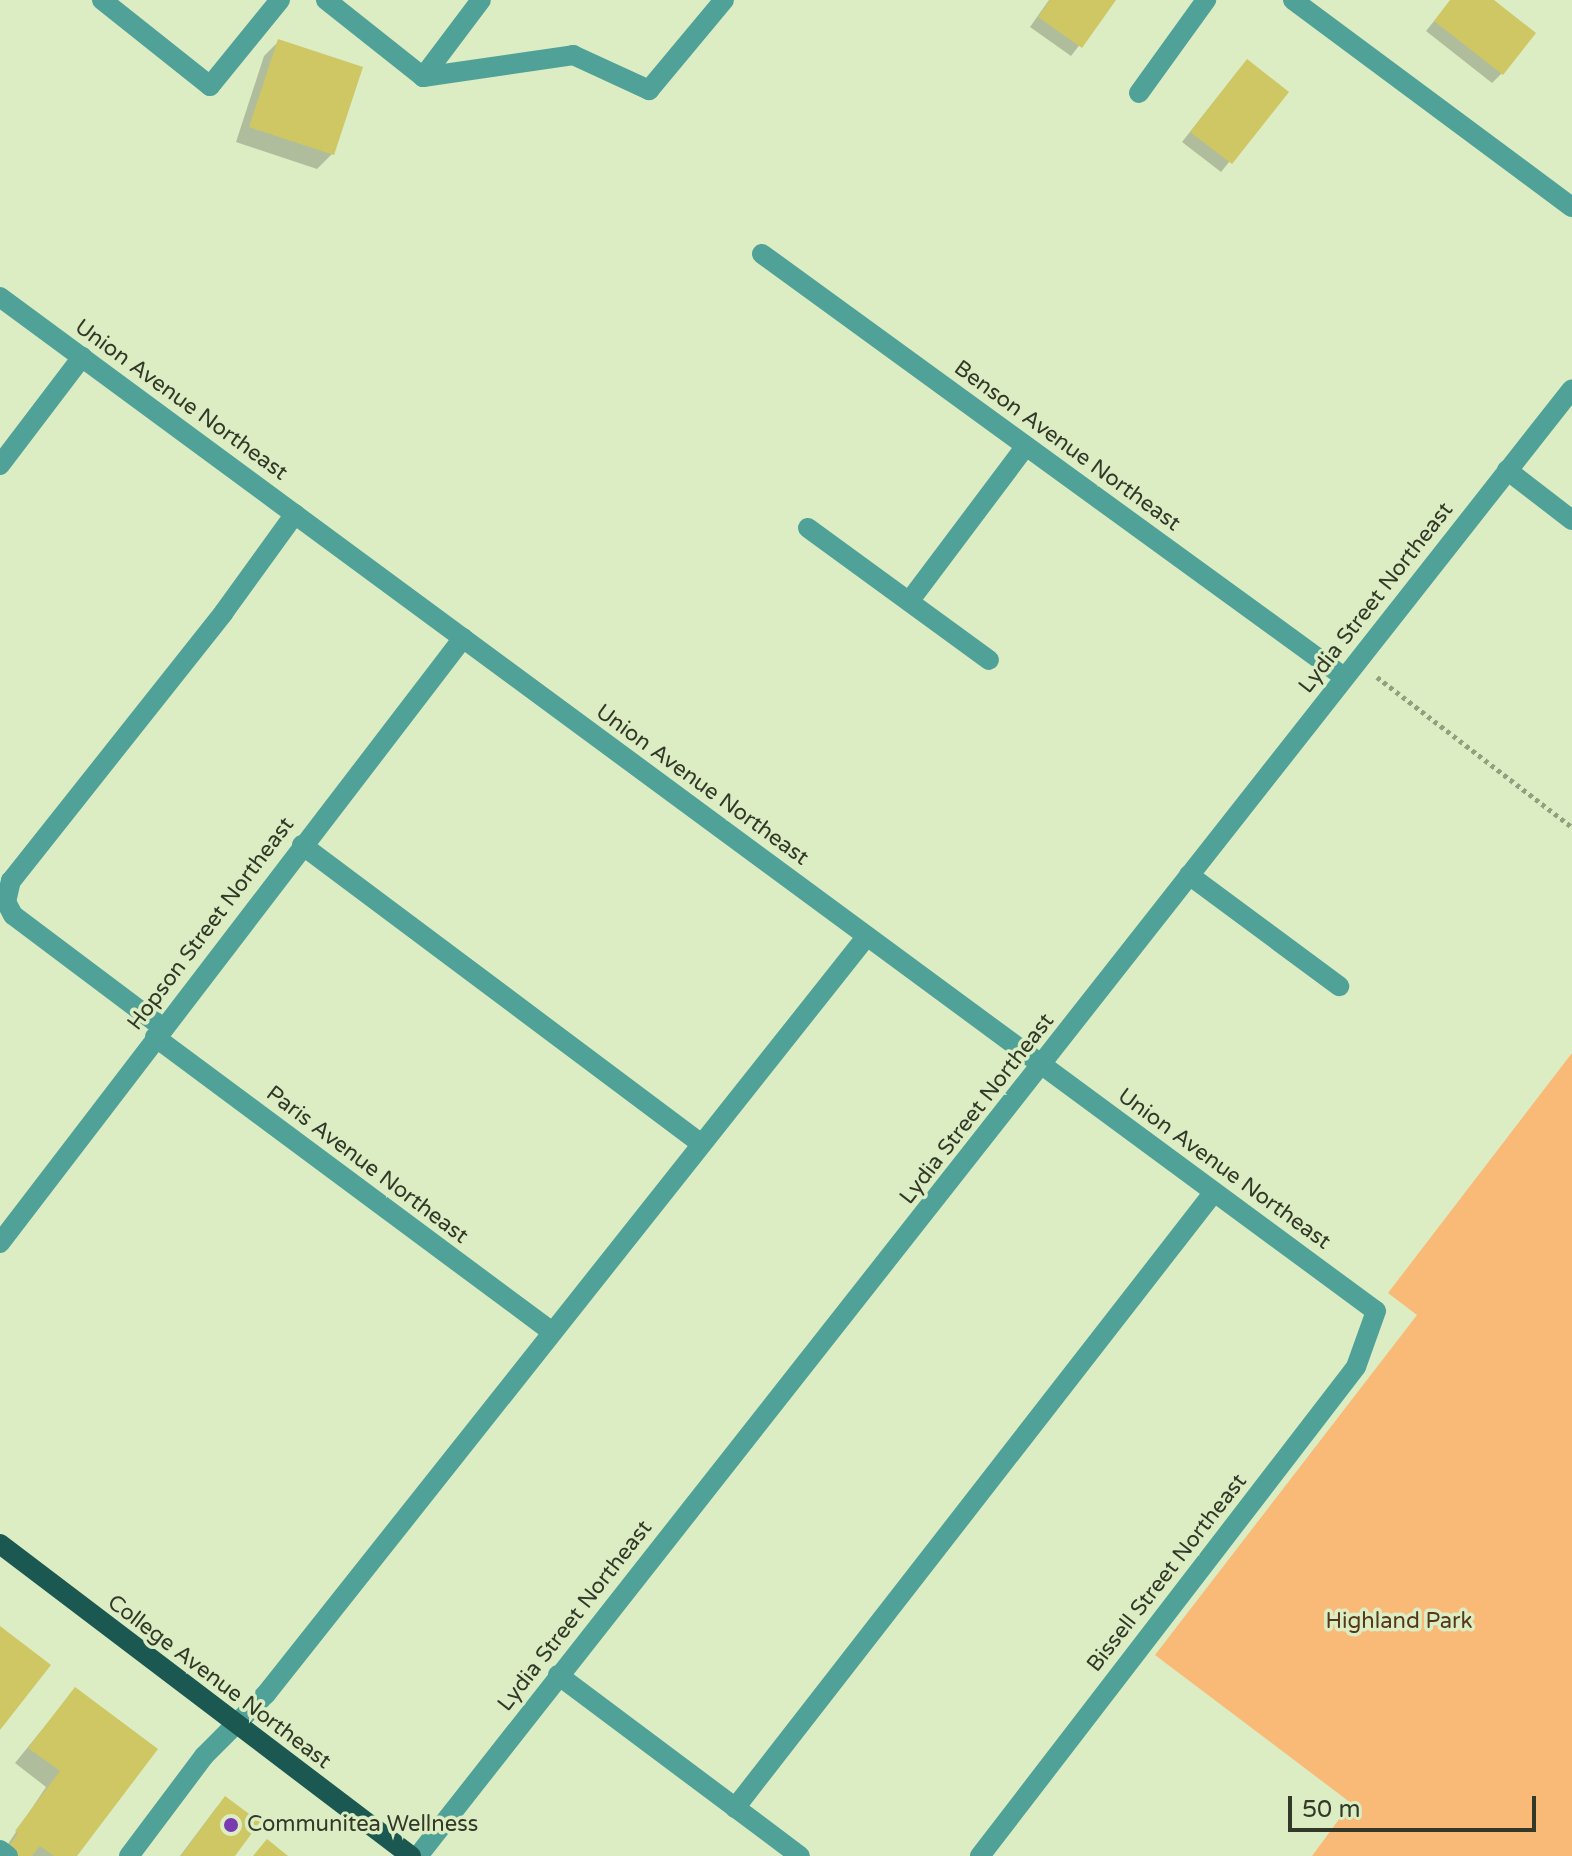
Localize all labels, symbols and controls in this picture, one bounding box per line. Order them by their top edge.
street label: Union Avenue Northeast [69,314,293,486]
street label: Benson Avenue Northeast [949,355,1185,537]
street label: Lydia Street Northeast [1293,497,1459,699]
street label: Union Avenue Northeast [590,699,814,871]
street label: Hopson Street Northeast [122,812,300,1036]
street label: Lydia Street Northeast [894,1008,1060,1210]
street label: Paris Avenue Northeast [261,1080,473,1250]
street label: Union Avenue Northeast [1112,1083,1336,1255]
street label: Bissell Street Northeast [1081,1469,1253,1677]
street label: Lydia Street Northeast [492,1515,658,1717]
street label: College Avenue Northeast [102,1589,336,1775]
park label: Highland Park [1326,1609,1472,1635]
scale bar [1292,1780,1540,1830]
text: 50 m [1302,1795,1360,1824]
place label: Communitea Wellness [247,1812,478,1838]
marker: Communitea Wellness [222,1816,240,1834]

